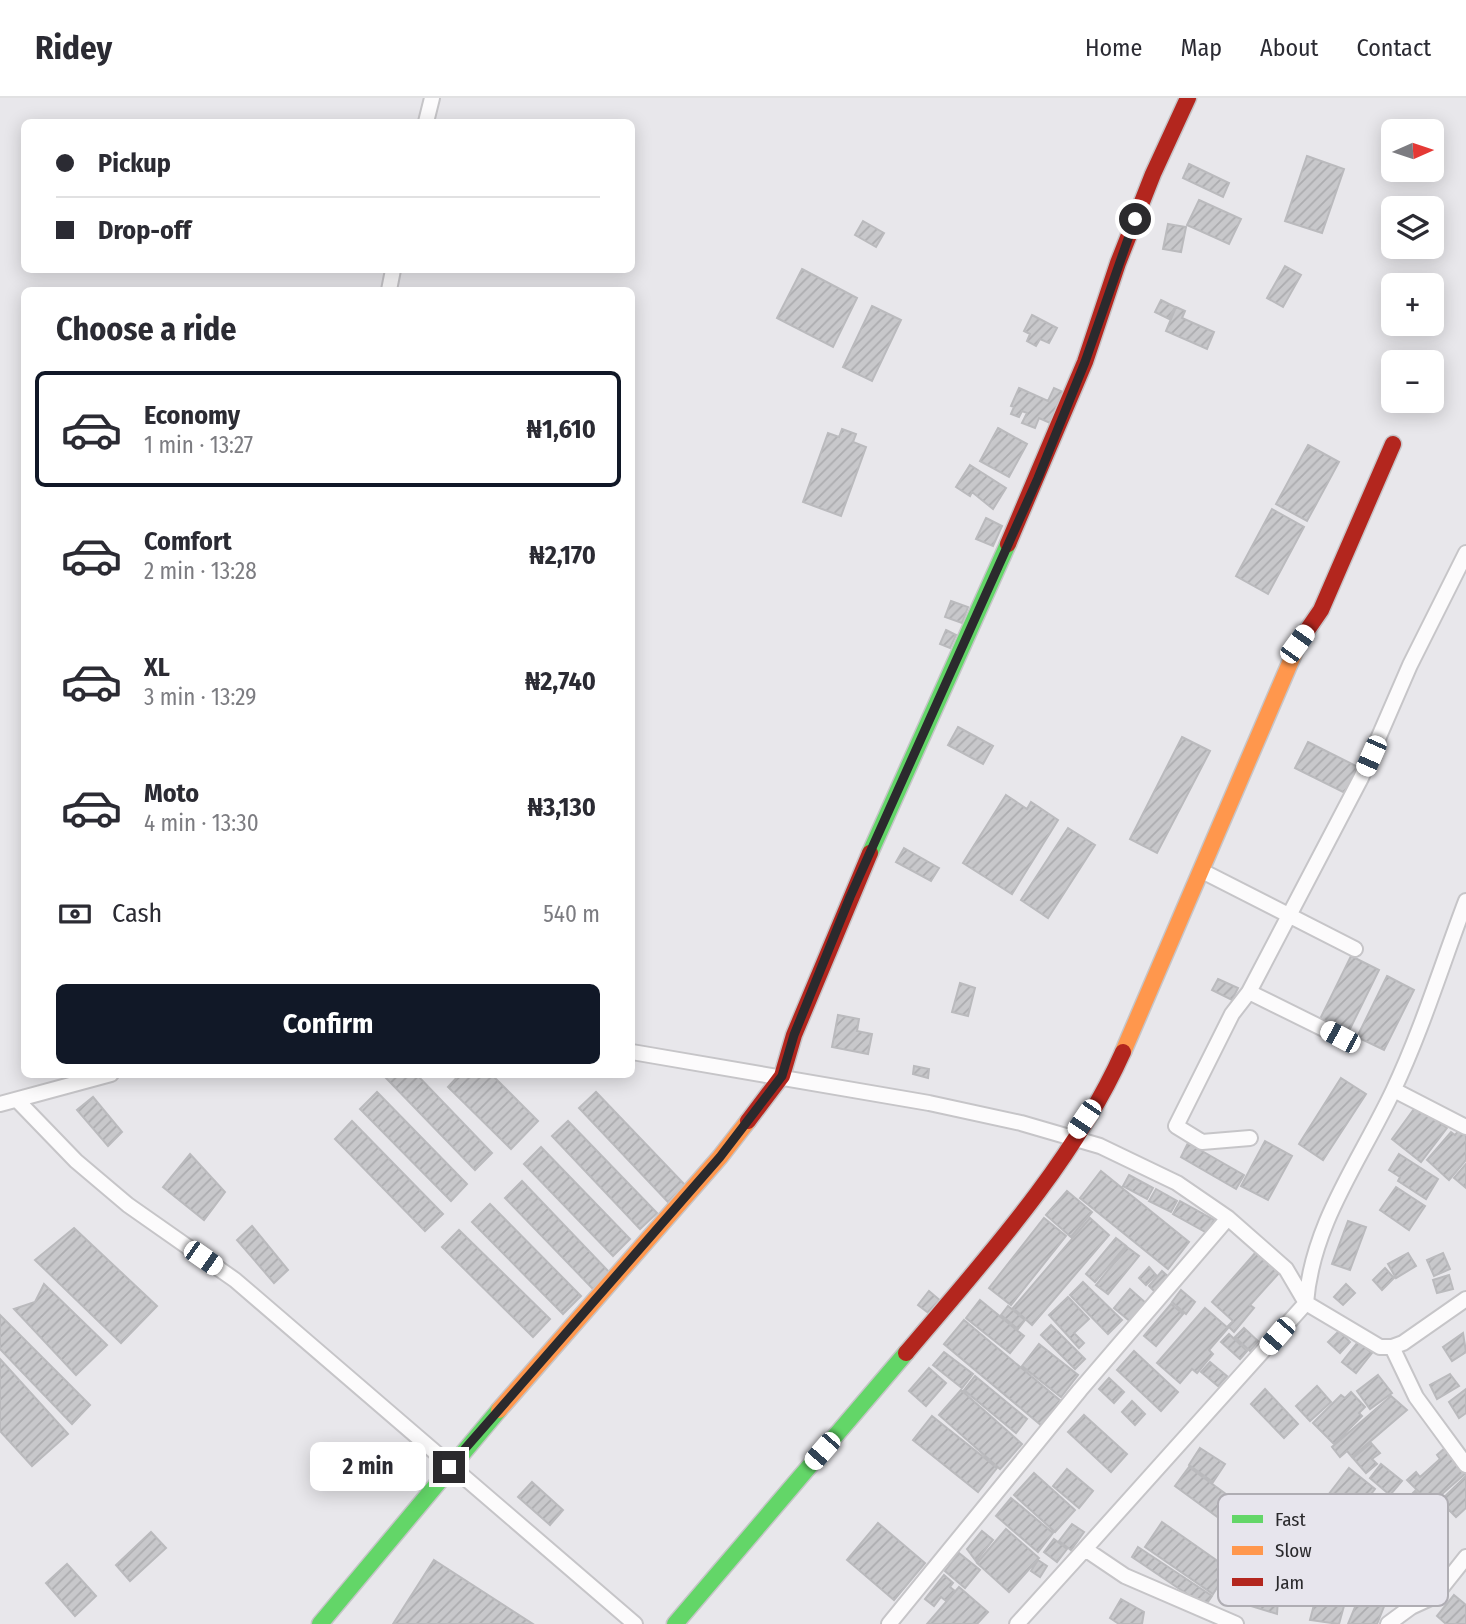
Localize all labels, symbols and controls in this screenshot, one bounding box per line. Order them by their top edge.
text: Ridey [35,28,112,68]
text: Home [1085,34,1142,62]
text: Map [1180,34,1222,62]
text: About [1260,34,1318,62]
text: Contact [1356,34,1431,62]
north arrow [1381,119,1444,182]
map controls [1381,119,1444,413]
text: Pickup [98,148,171,179]
button: layers [1381,196,1444,259]
route start [1119,203,1151,235]
text: Drop-off [98,215,191,246]
button: + [1381,273,1444,336]
text: Choose a ride [56,310,237,348]
button: − [1381,350,1444,413]
icon: car [60,398,123,461]
text: Economy [144,400,240,431]
text: ₦1,610 [527,414,596,445]
text: 1 min · 13:27 [144,431,253,459]
icon: car [60,524,123,587]
text: Comfort [144,526,232,557]
text: ₦2,170 [529,540,596,571]
text: 2 min · 13:28 [144,557,257,585]
car [1277,621,1318,667]
icon: car [60,650,123,713]
text: XL [144,652,170,683]
text: ₦2,740 [525,666,596,697]
text: 3 min · 13:29 [144,683,256,711]
car [1353,733,1390,779]
icon: car [60,776,123,839]
text: Moto [144,778,199,809]
text: ₦3,130 [528,792,596,823]
text: 4 min · 13:30 [144,809,259,837]
icon: cash [56,895,94,933]
text: Cash [112,898,162,929]
text: 540 m [543,900,600,928]
button: Confirm [56,984,600,1064]
car [1317,1018,1364,1056]
car [1064,1096,1105,1142]
car [180,1237,227,1279]
car [1256,1313,1299,1359]
car [801,1428,844,1474]
callout: 2 min [309,1442,424,1492]
route end [433,1451,465,1483]
text: 2 min [343,1452,394,1480]
legend [1218,1494,1448,1606]
text: Fast [1275,1508,1306,1531]
text: Slow [1275,1539,1312,1562]
text: Jam [1275,1571,1304,1594]

